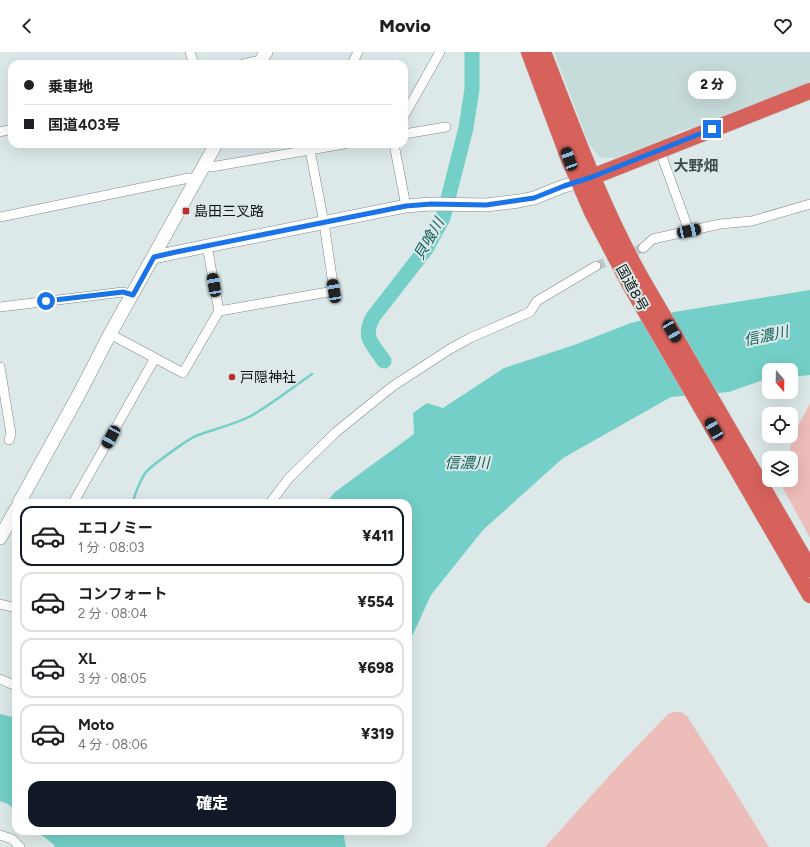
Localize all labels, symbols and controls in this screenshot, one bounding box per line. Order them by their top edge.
icon: back [16,15,38,37]
text: Movio [379,15,431,37]
icon: heart [772,15,794,37]
callout: 2 分 [688,71,736,99]
text: 2 分 [700,77,724,92]
text: 乗車地 [48,78,93,96]
text: 国道403号 [48,116,121,134]
route end [703,120,721,138]
car [559,146,579,172]
district label: 大野畑 [673,157,719,175]
place label: 島田三叉路 [194,203,264,220]
marker: 島田三叉路 [181,206,191,216]
water label: 貝喰川 [410,213,449,263]
car [676,223,702,239]
street label: 国道8号 [612,262,652,314]
car [206,272,222,298]
car [326,278,342,304]
route start [37,292,55,310]
car [661,318,683,344]
water label: 信濃川 [742,322,792,349]
north arrow [762,363,798,399]
map controls [762,363,798,487]
place label: 戸隠神社 [240,369,296,386]
marker: 戸隠神社 [227,372,237,382]
button: locate [762,407,798,443]
car [703,416,725,442]
car [100,424,122,450]
button: layers [762,451,798,487]
water label: 信濃川 [444,454,491,472]
icon: car [30,518,66,554]
text: エコノミー [78,519,153,537]
text: ¥411 [362,527,394,545]
text: 1 分 · 08:03 [78,540,144,555]
icon: car [30,584,66,620]
text: コンフォート [78,585,168,603]
text: ¥554 [358,593,394,611]
text: 2 分 · 08:04 [78,606,147,621]
icon: car [30,650,66,686]
text: XL [78,650,96,668]
text: ¥698 [358,659,394,677]
text: 3 分 · 08:05 [78,671,146,686]
icon: car [30,716,66,752]
text: Moto [78,716,114,734]
text: ¥319 [361,725,394,743]
text: 4 分 · 08:06 [78,737,147,752]
button: 確定 [28,781,396,827]

